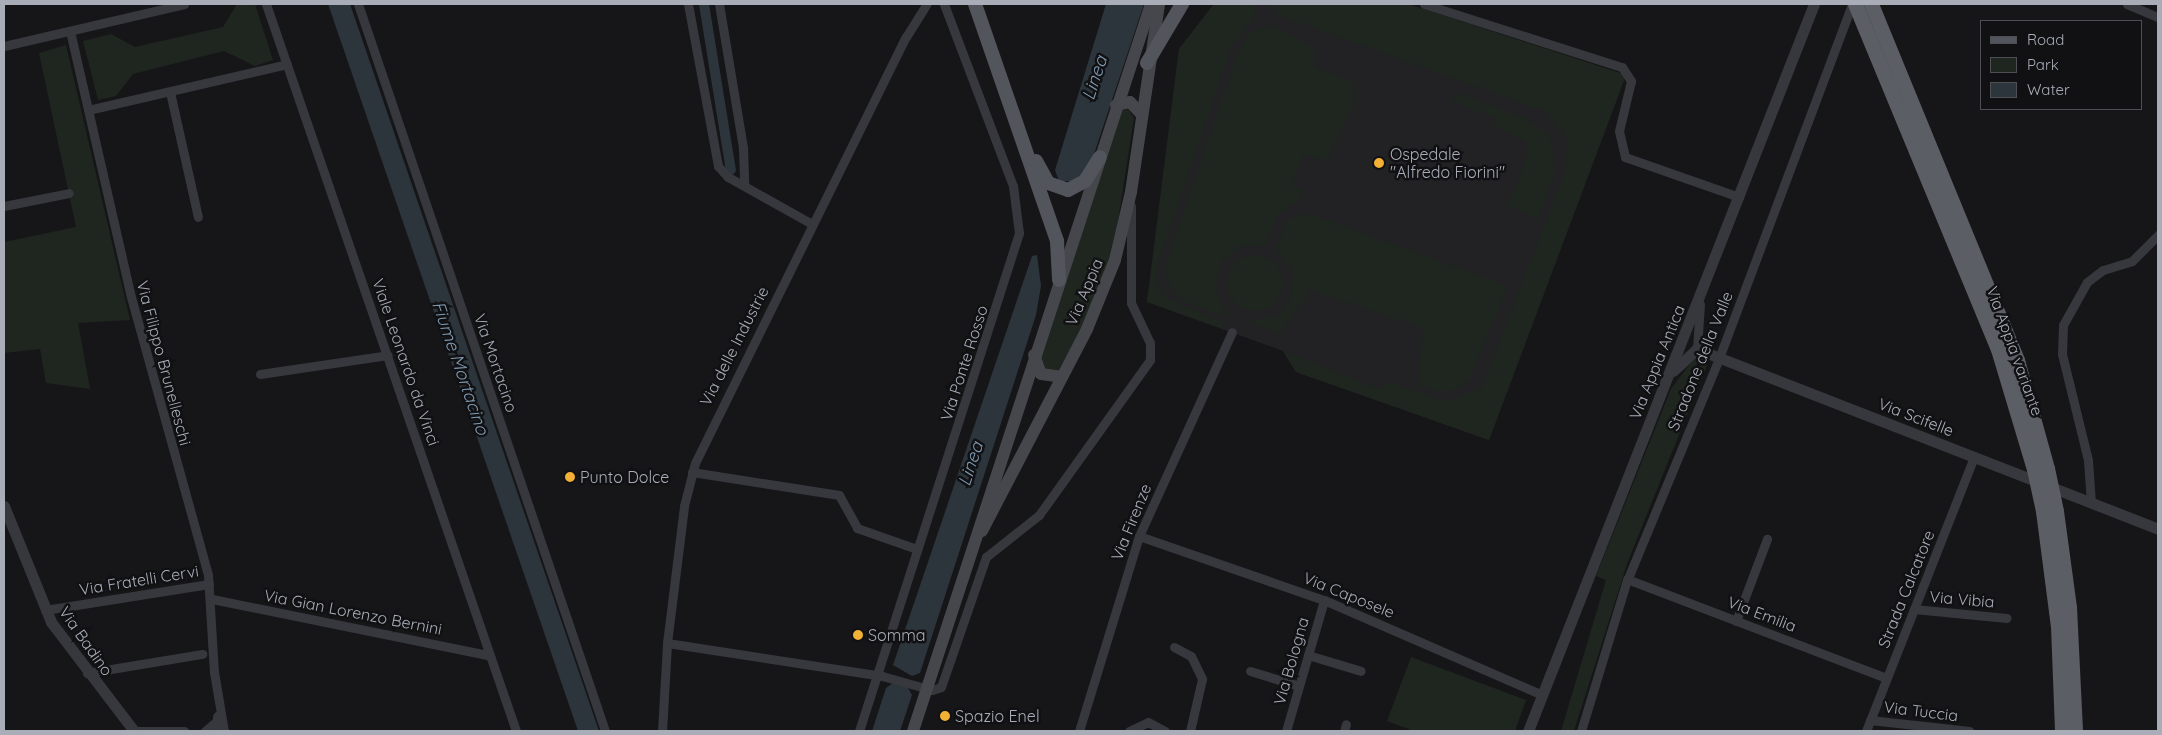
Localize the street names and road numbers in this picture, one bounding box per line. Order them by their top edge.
street label: Via Appia [1061,256,1107,328]
street label: Viale Leonardo da Vinci [368,276,444,448]
street label: Via Filippo Brunelleschi [133,279,195,447]
street label: Via delle Industrie [696,283,772,409]
street label: Via Appia variante [1983,284,2047,418]
street label: Stradone della Valle [1663,289,1737,433]
street label: Via Appia Antica [1625,302,1689,422]
street label: Via Ponte Rosso [936,303,992,423]
street label: Via Mortacino [470,311,522,415]
street label: Via Scifelle [1876,394,1956,440]
street label: Via Firenze [1107,481,1155,563]
street label: Strada Calcatore [1874,527,1938,651]
street label: Via Fratelli Cervi [78,561,200,599]
street label: Via Caposele [1301,568,1397,622]
street label: Via Gian Lorenzo Bernini [262,585,444,639]
street label: Via Vibia [1929,587,1995,611]
street label: Via Emilia [1725,592,1799,636]
street label: Via Badino [55,603,117,679]
street label: Via Bologna [1269,615,1313,707]
street label: Via Tuccia [1883,697,1959,725]

